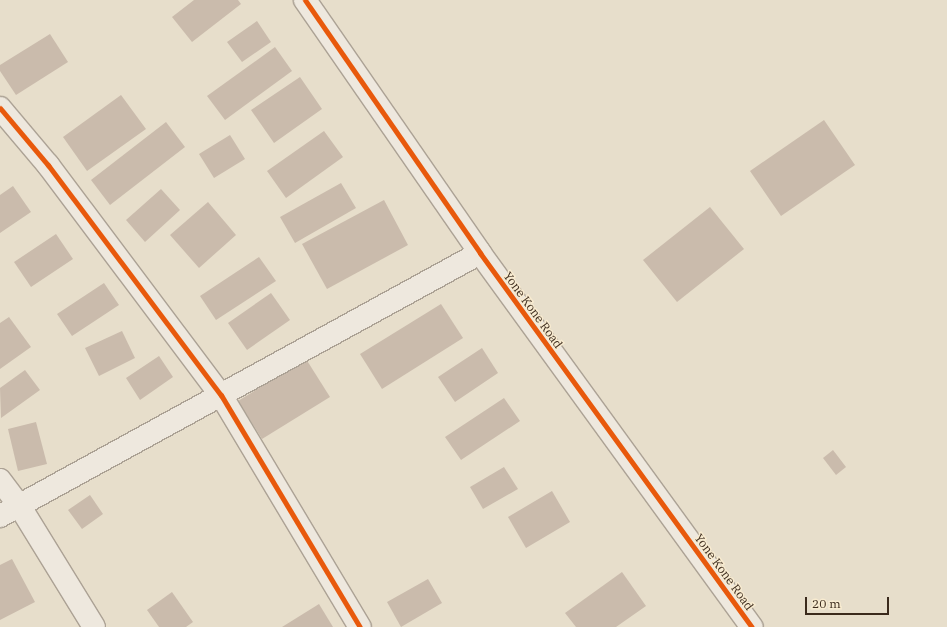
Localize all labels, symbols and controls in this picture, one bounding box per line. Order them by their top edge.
street label: Yone Kone Road [500,269,566,351]
street label: Yone Kone Road [691,531,757,613]
scale bar [807,589,891,615]
text: 20 m [812,596,841,611]

